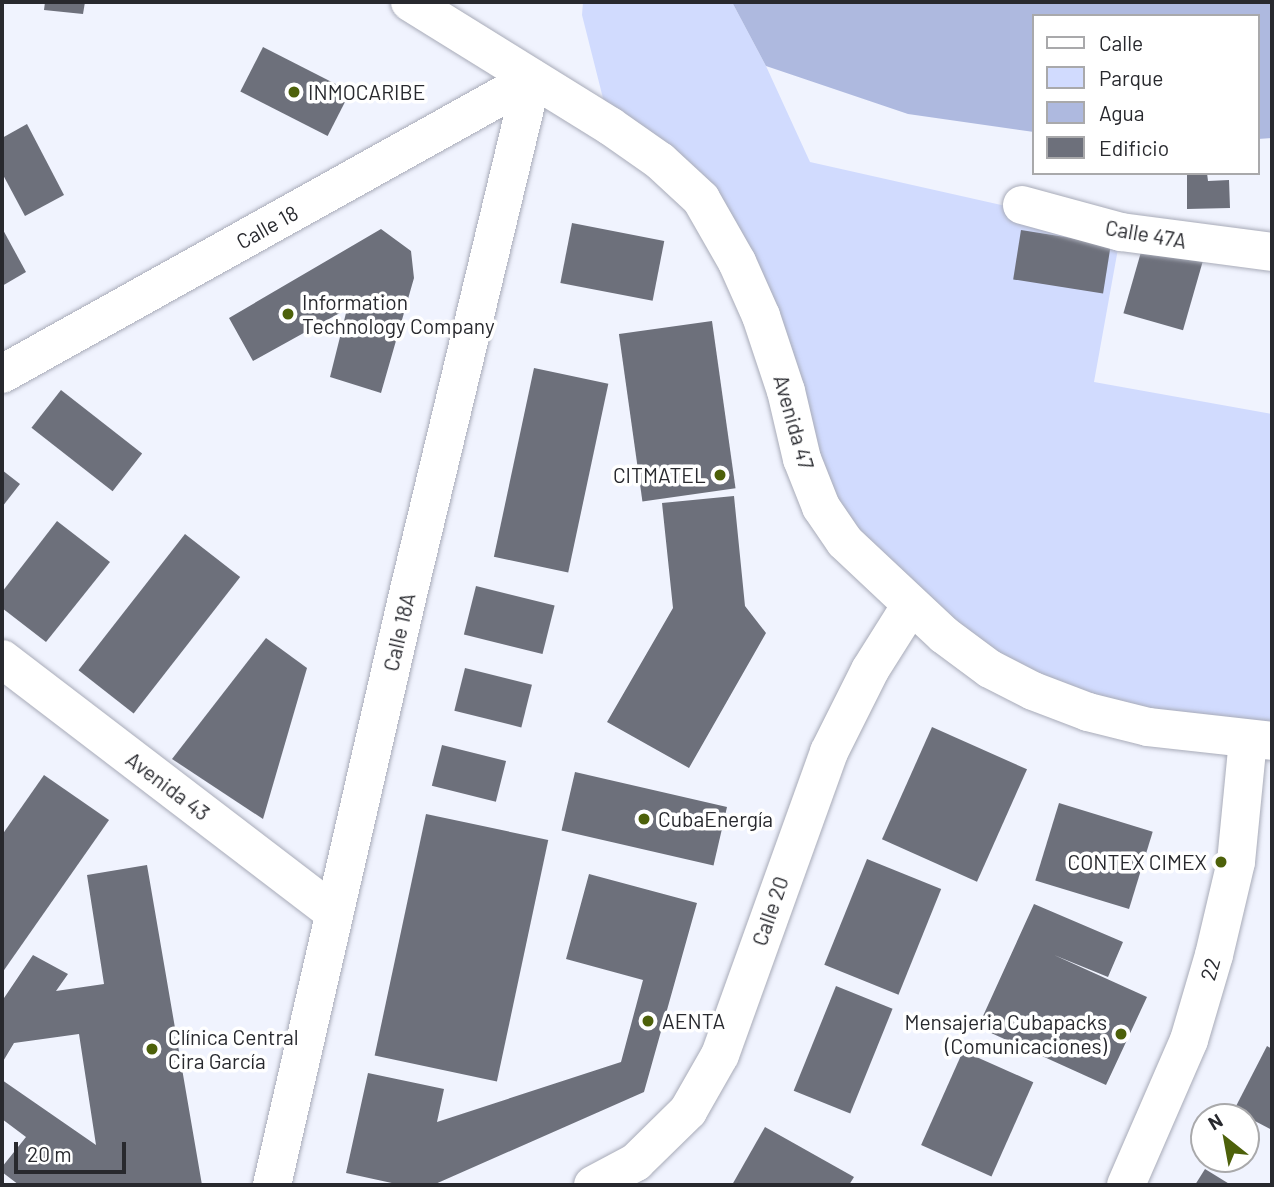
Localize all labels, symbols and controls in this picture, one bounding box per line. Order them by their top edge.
legend [1032,14,1260,175]
text: Calle [1099,30,1143,55]
text: Parque [1099,65,1164,90]
place label: INMOCARIBE [308,79,425,105]
marker: INMOCARIBE [286,84,302,100]
text: Agua [1099,100,1145,125]
text: Edificio [1099,135,1169,160]
street label: Calle 18 [232,200,302,254]
street label: Calle 47A [1103,214,1189,254]
place label: Information Technology Company [302,289,495,339]
marker: Information Technology Company [280,306,296,322]
street label: Avenida 47 [769,372,819,472]
place label: CITMATEL [613,462,706,488]
marker: CITMATEL [712,467,728,483]
street label: Calle 18A [378,590,420,674]
street label: Avenida 43 [121,746,215,826]
place label: CubaEnergía [658,806,773,832]
marker: CubaEnergía [636,811,652,827]
place label: CONTEX CIMEX [1067,849,1207,875]
marker: CONTEX CIMEX [1213,854,1229,870]
street label: Calle 20 [746,873,794,949]
street label: 22 [1195,955,1225,983]
place label: AENTA [662,1008,725,1034]
place label: Mensajeria Cubapacks (Comunicaciones) [904,1009,1107,1059]
marker: AENTA [640,1013,656,1029]
place label: Clínica Central Cira García [168,1024,299,1074]
marker: Mensajeria Cubapacks (Comunicaciones) [1113,1026,1129,1042]
marker: Clínica Central Cira García [142,1039,162,1059]
north arrow [1190,1103,1260,1173]
text: N [1204,1108,1226,1134]
scale bar [18,1128,130,1172]
text: 20 m [27,1141,72,1166]

